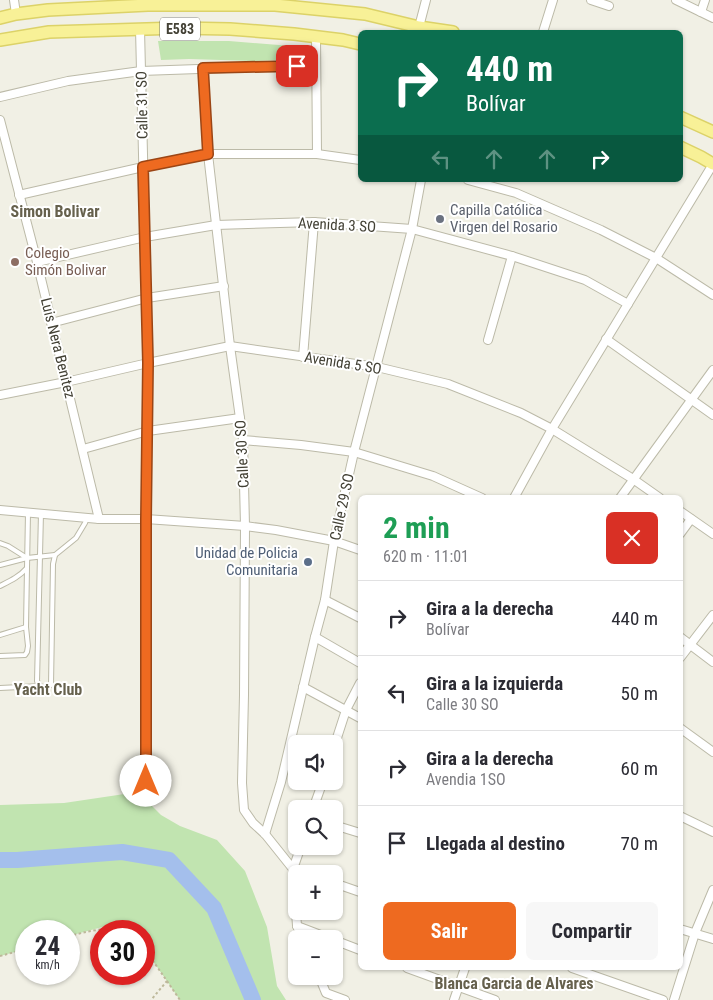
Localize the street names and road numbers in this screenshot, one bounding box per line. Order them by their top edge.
road number: E583 [160,18,200,40]
street label: Calle 31 SO [132,71,152,139]
street label: Avenida 3 SO [298,214,376,236]
street label: Luis Nera Benitez [37,296,79,400]
street label: Avenida 5 SO [303,348,383,378]
street label: Calle 30 SO [231,420,253,488]
street label: Calle 29 SO [326,472,358,542]

